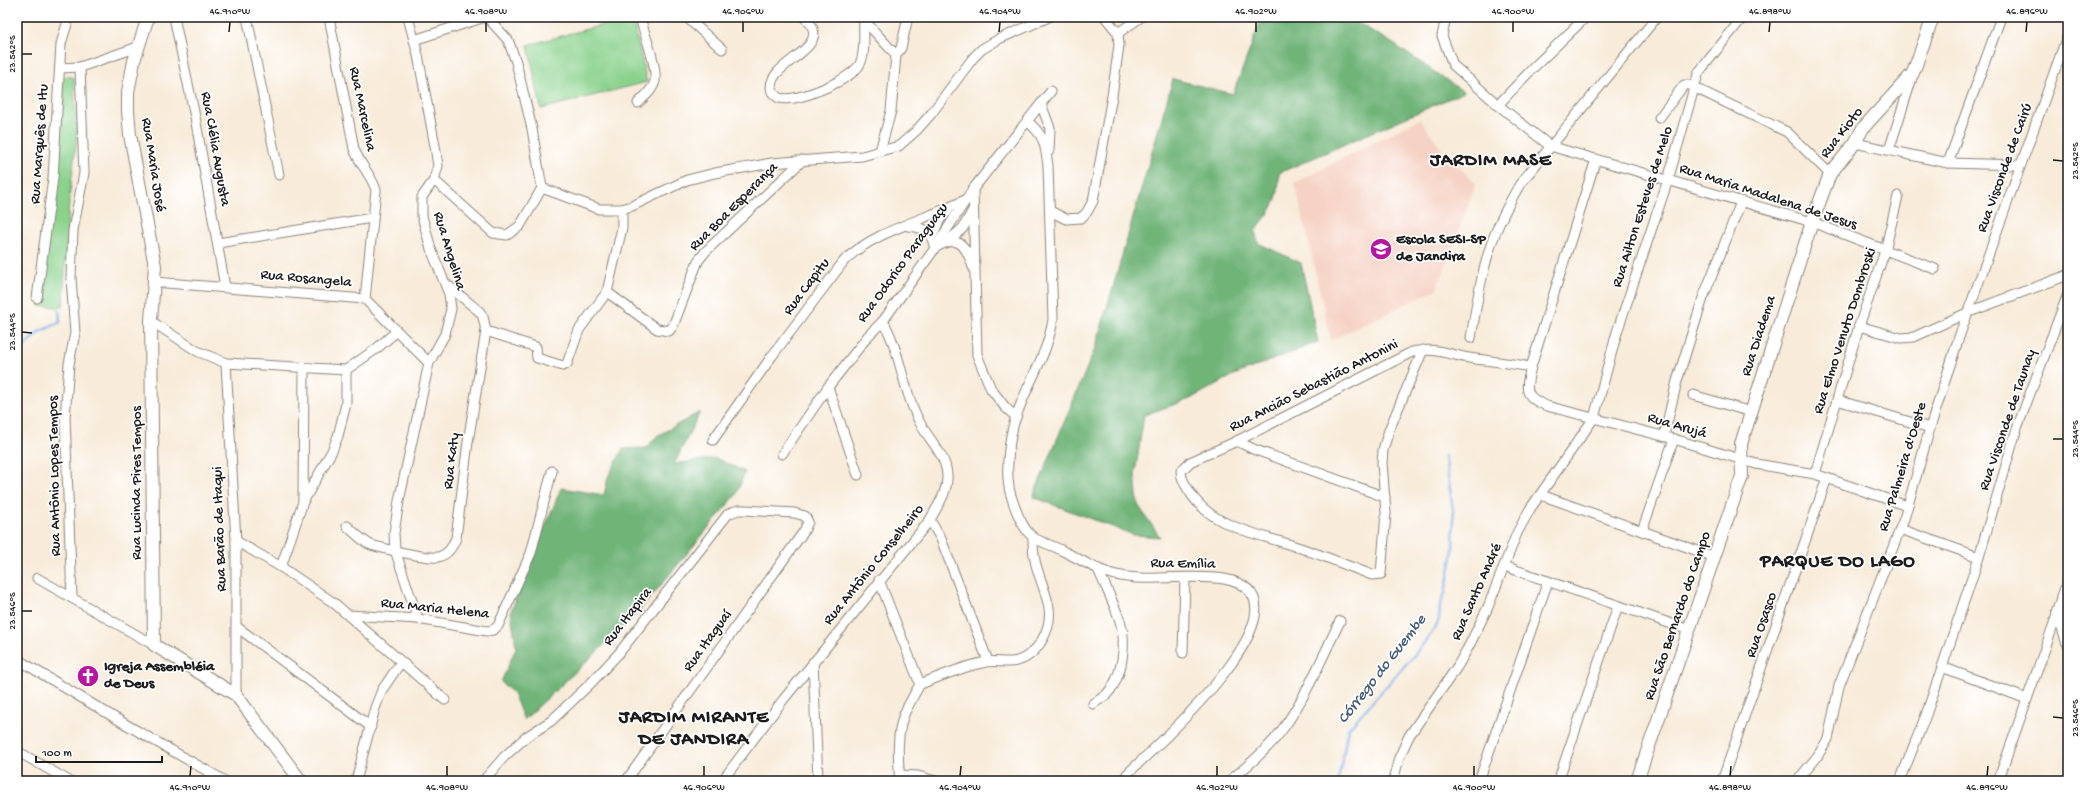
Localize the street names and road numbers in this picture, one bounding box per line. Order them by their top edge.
street label: Rua Marcelina [344,65,380,153]
street label: Rua Marquês de Itu [27,83,53,205]
street label: Rua Clélia Augusta [196,90,234,208]
street label: Rua Visconde de Cairú [1973,101,2037,235]
street label: Rua Kioto [1816,104,1868,162]
street label: Rua Maria José [137,117,169,214]
street label: Rua Ailton Esteves de Melo [1608,124,1678,290]
street label: Rua Boa Esperança [686,158,783,255]
street label: Rua Maria Madalena de Jesus [1677,160,1860,234]
street label: Rua Odorico Paraguaçu [853,200,953,326]
street label: Rua Angelina [429,210,470,293]
street label: Rua Elmo Venuto Dombroski [1810,246,1880,416]
street label: Rua Capitu [780,255,834,319]
street label: Rua Rosangela [260,266,353,292]
street label: Rua Diadema [1738,293,1781,379]
street label: Rua Ancião Sebastião Antonini [1227,336,1401,436]
street label: Rua Visconde de Taunay [1975,346,2041,493]
street label: Rua Antônio Lopes Tempos [45,395,65,557]
street label: Rua Palmeira d'Oeste [1875,400,1931,534]
street label: Rua Lucinda Pires Tempos [128,406,146,560]
street label: Rua Arujá [1645,409,1709,443]
street label: Rua Katy [440,431,464,490]
street label: Rua Barão de Itaqui [209,466,231,592]
street label: Rua Antônio Conselheiro [820,501,928,629]
street label: Rua São Bernardo do Campo [1641,529,1715,703]
street label: Rua Santo André [1448,540,1507,643]
street label: Rua Emília [1150,554,1216,574]
street label: Rua Itapira [600,584,657,650]
street label: Rua Osasco [1742,590,1782,660]
street label: Rua Maria Helena [380,594,491,624]
street label: Rua Itaguaí [680,606,737,675]

